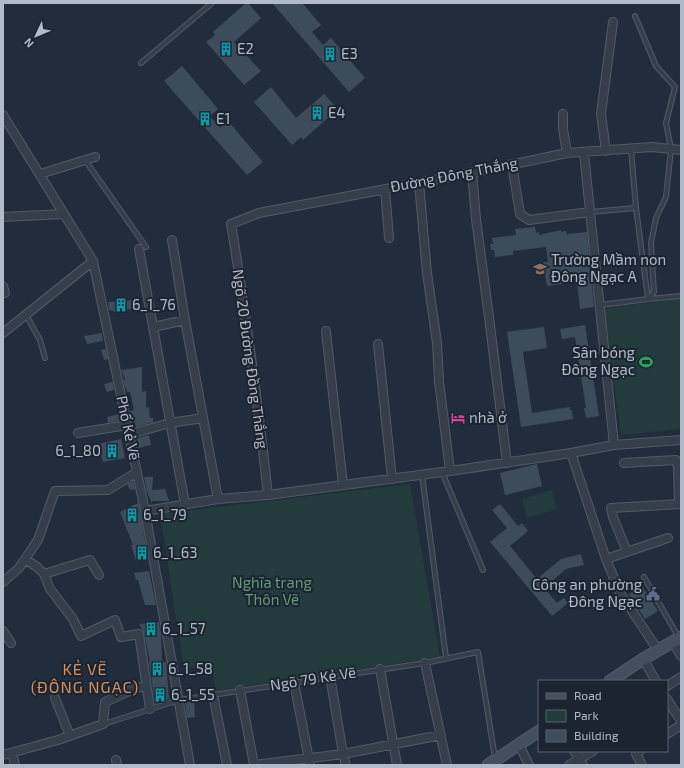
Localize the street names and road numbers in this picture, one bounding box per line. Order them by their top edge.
street label: Đường Đông Thắng [389,153,520,195]
street label: Ngõ 20 Đường Đồng Thắng [229,268,273,450]
street label: Phố Kẻ Vẽ [113,394,145,462]
street label: Ngõ 79 Kẻ Vẽ [269,662,357,694]

